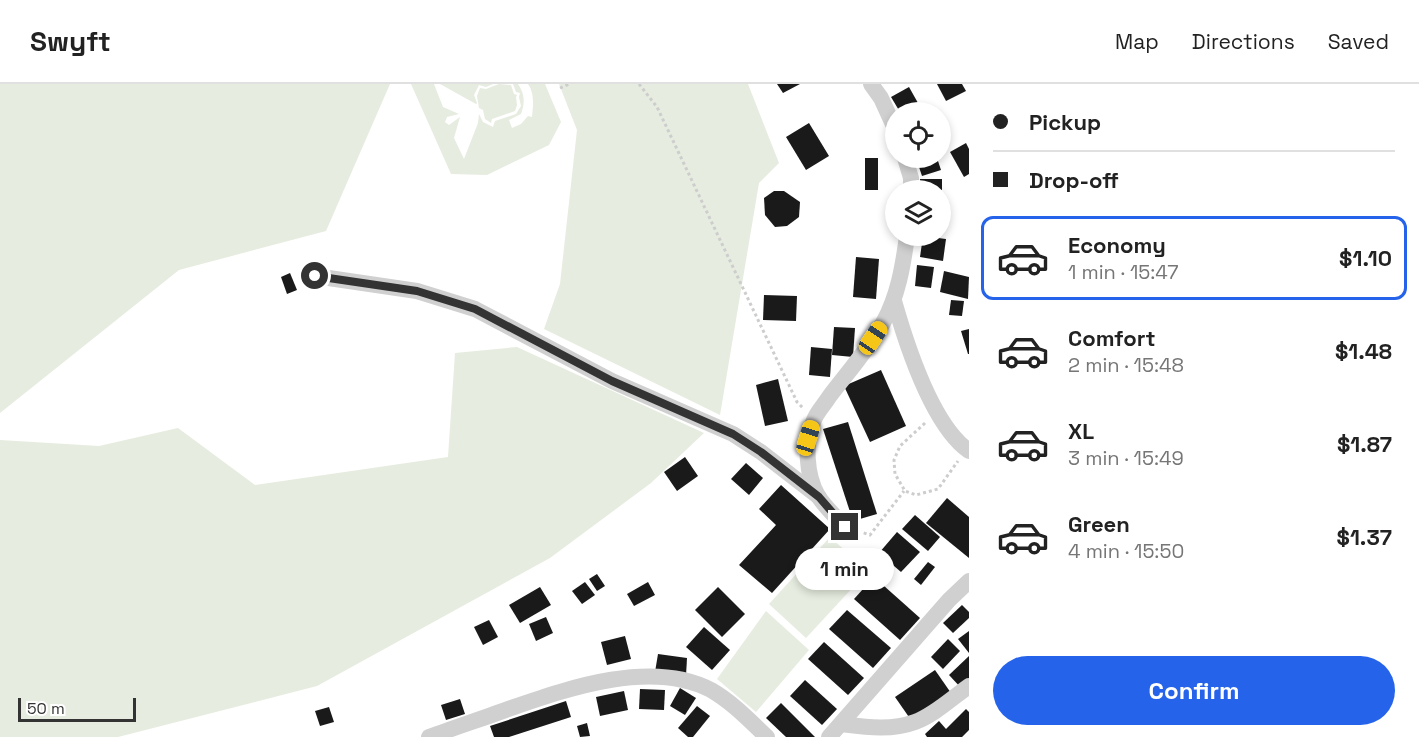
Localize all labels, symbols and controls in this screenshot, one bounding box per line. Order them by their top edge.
text: Swyft [30,23,111,59]
text: Map [1115,28,1159,55]
text: Directions [1192,28,1295,55]
text: Saved [1328,28,1389,55]
map controls [885,102,951,246]
button: locate [885,102,951,168]
text: Pickup [1029,108,1101,136]
text: Drop-off [1029,166,1119,194]
button: layers [885,180,951,246]
icon: car [996,231,1050,285]
text: Economy [1068,231,1166,259]
text: $1.10 [1339,244,1392,272]
text: 1 min · 15:47 [1068,259,1178,285]
route start [301,262,328,289]
car [855,318,891,358]
icon: car [996,324,1050,378]
text: Comfort [1068,324,1156,352]
text: $1.48 [1335,337,1392,365]
text: 2 min · 15:48 [1068,352,1184,378]
icon: car [996,417,1050,471]
text: XL [1068,417,1094,445]
car [794,418,822,458]
text: $1.87 [1337,430,1392,458]
text: 3 min · 15:49 [1068,445,1184,471]
icon: car [996,510,1050,564]
text: Green [1068,510,1130,538]
route end [831,513,858,540]
text: $1.37 [1337,523,1392,551]
text: 4 min · 15:50 [1068,538,1184,564]
callout: 1 min [796,548,894,590]
text: 1 min [820,556,869,582]
button: Confirm [993,656,1395,725]
scale bar [18,695,136,722]
text: 50 m [27,698,65,719]

